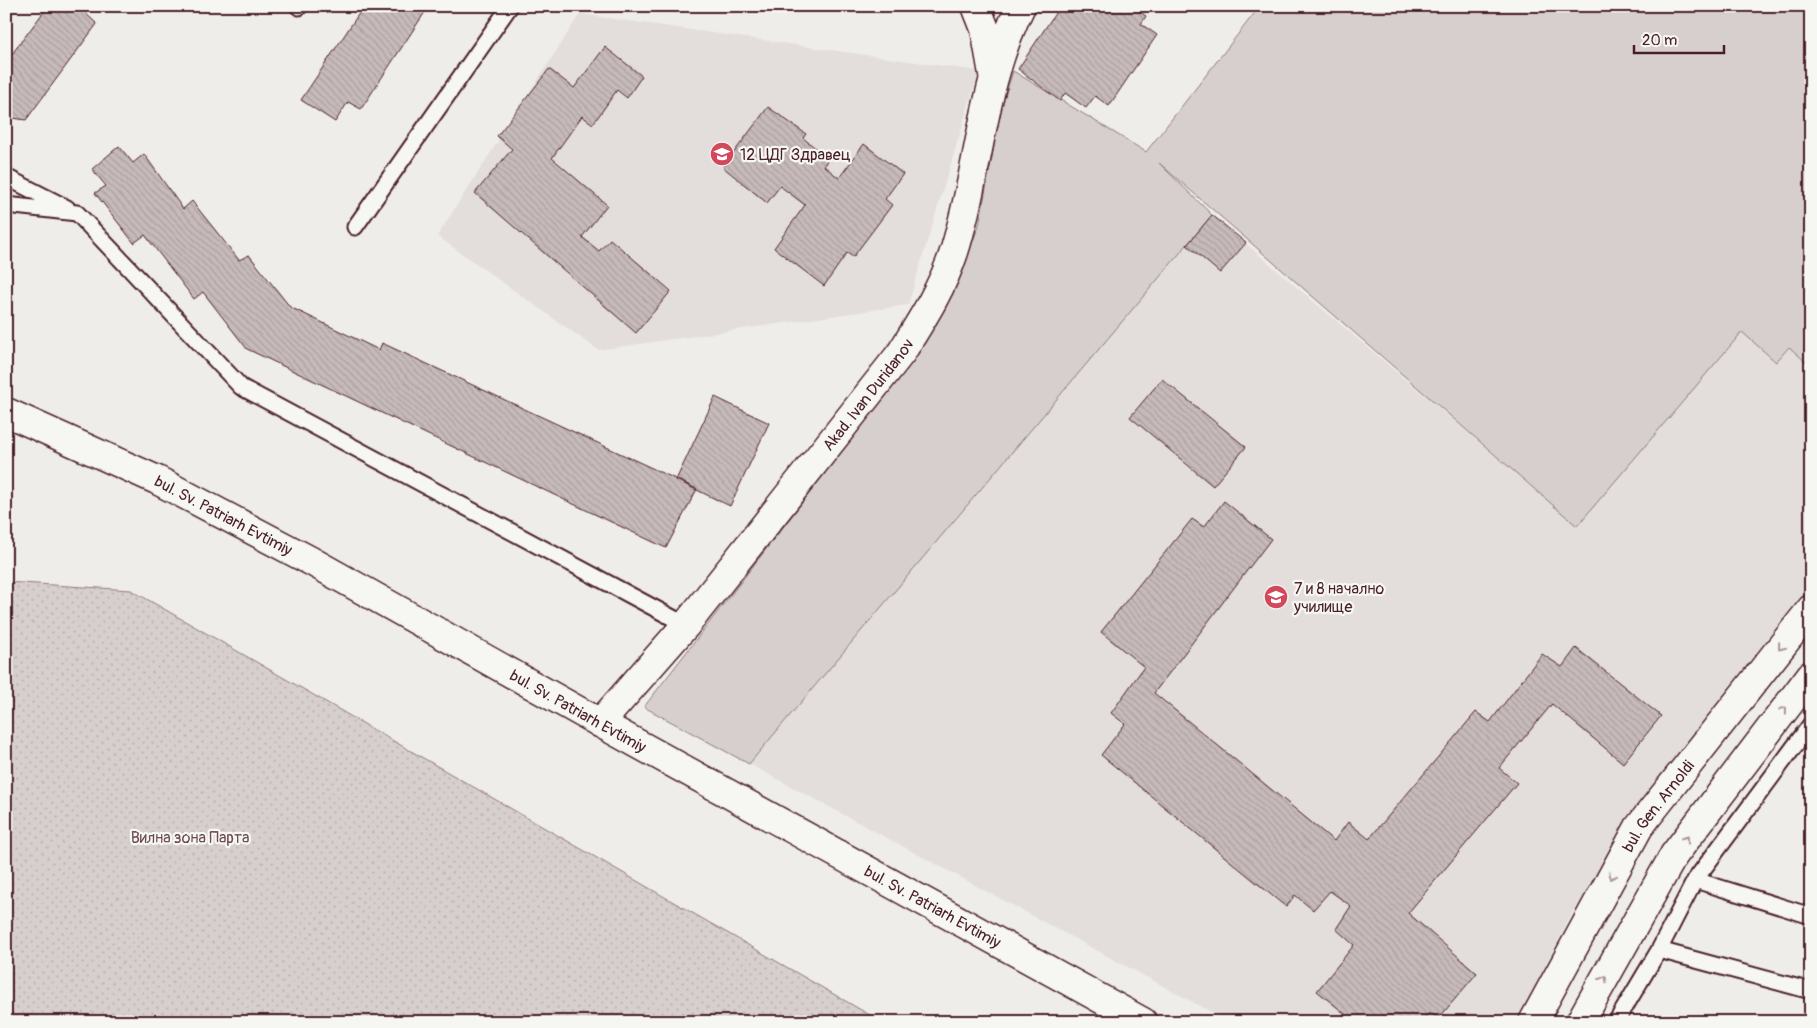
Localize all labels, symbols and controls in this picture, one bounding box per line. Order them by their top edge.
scale bar [1634,22,1724,54]
text: 20 m [1642,31,1677,50]
school or university icon: 12 ЦДГ Здравец [709,141,735,167]
place label: 12 ЦДГ Здравец [740,145,851,165]
street label: Akad. Ivan Duridanov [819,335,918,455]
street label: bul. Sv. Patriarh Evtimiy [151,472,296,561]
place label: 7 и 8 начално училище [1293,579,1384,617]
school or university icon: 7 и 8 начално училище [1263,584,1289,610]
one-way arrow [1778,641,1786,650]
street label: bul. Sv. Patriarh Evtimiy [506,666,650,758]
one-way arrow [1778,706,1787,716]
street label: bul. Gen. Arnoldi [1618,756,1699,856]
park label: Вилна зона Парта [131,828,249,848]
one-way arrow [1680,835,1689,845]
street label: bul. Sv. Patriarh Evtimiy [861,862,1004,953]
one-way arrow [1608,871,1618,880]
one-way arrow [1598,976,1608,985]

